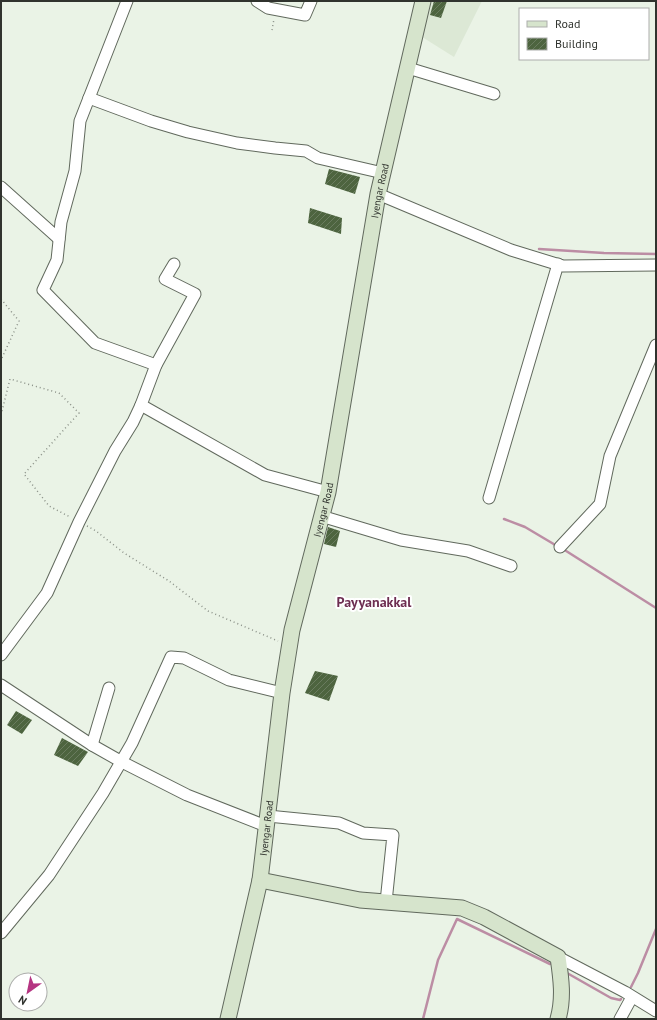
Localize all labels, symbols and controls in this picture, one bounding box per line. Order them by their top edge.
legend [519,8,649,60]
text: Road [555,16,580,31]
text: Building [555,36,598,51]
street label: Iyengar Road [368,162,391,219]
street label: Iyengar Road [310,482,336,538]
district label: Payyanakkal [337,593,412,611]
street label: Iyengar Road [256,800,276,856]
north arrow [8,972,48,1012]
text: N [16,993,29,1008]

